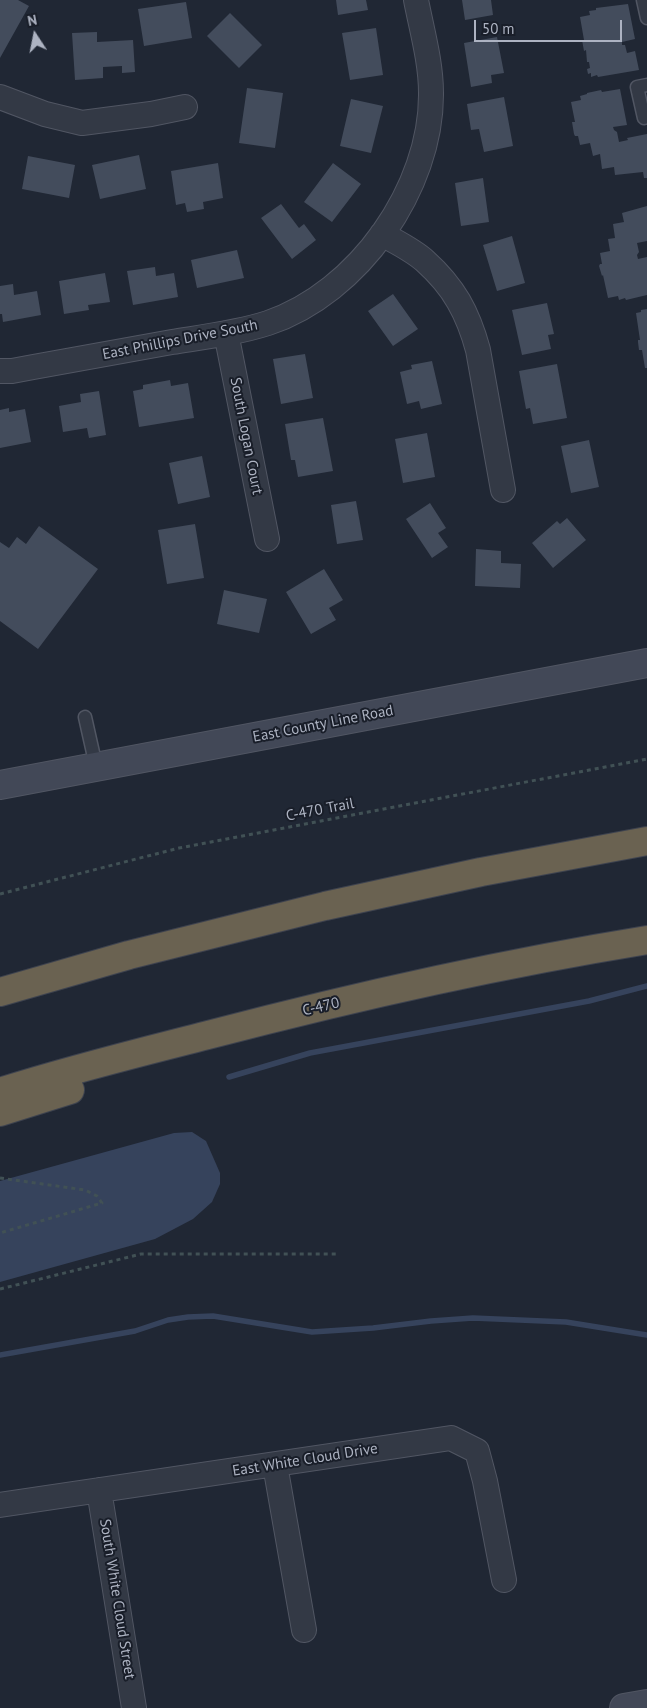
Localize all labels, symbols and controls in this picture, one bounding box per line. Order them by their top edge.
north arrow [10,10,60,60]
scale bar [477,10,624,42]
text: N [26,11,38,30]
text: 50 m [482,19,515,38]
street label: East Phillips Drive South [101,316,259,364]
street label: South Logan Court [226,376,266,496]
street label: East County Line Road [251,702,395,746]
street label: C-470 Trail [284,795,356,825]
street label: C-470 [301,994,341,1020]
street label: East White Cloud Drive [231,1440,379,1480]
street label: South White Cloud Street [95,1518,139,1680]

